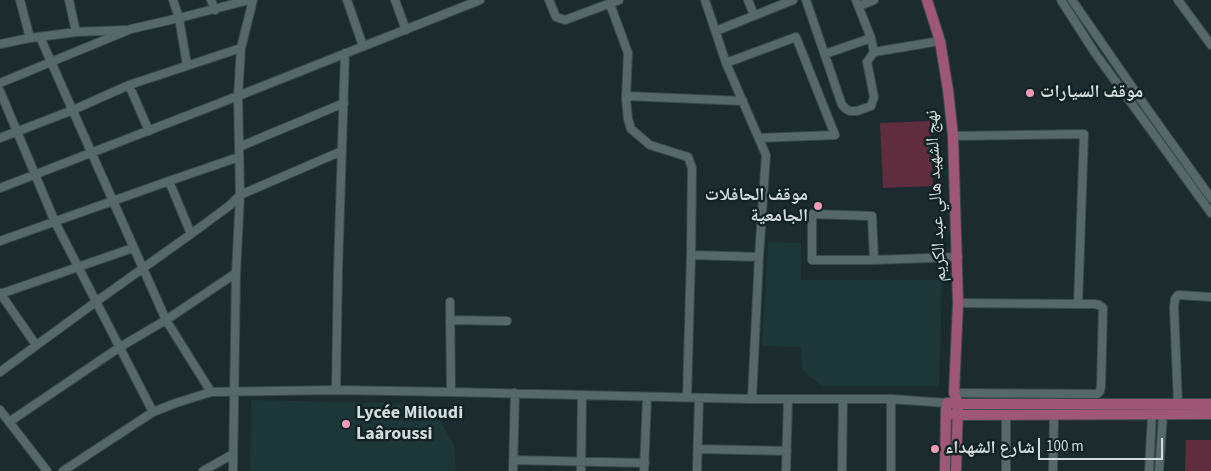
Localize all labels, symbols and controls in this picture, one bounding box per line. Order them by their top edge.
place label: موقف السيارات [1040,82,1143,104]
marker: موقف السيارات [1024,87,1036,99]
street label: نهج الشهيد هالي عبد الكريم [922,109,952,283]
place label: موقف الحافلات الجامعية [705,185,808,228]
marker: موقف الحافلات الجامعية [812,200,824,212]
place label: Lycée Miloudi Laâroussi [356,403,463,446]
marker: Lycée Miloudi Laâroussi [340,418,352,430]
scale bar [1041,428,1166,460]
text: 100 m [1046,436,1084,457]
place label: شارع الشهداء [945,438,1035,460]
marker: شارع الشهداء [929,443,941,455]

